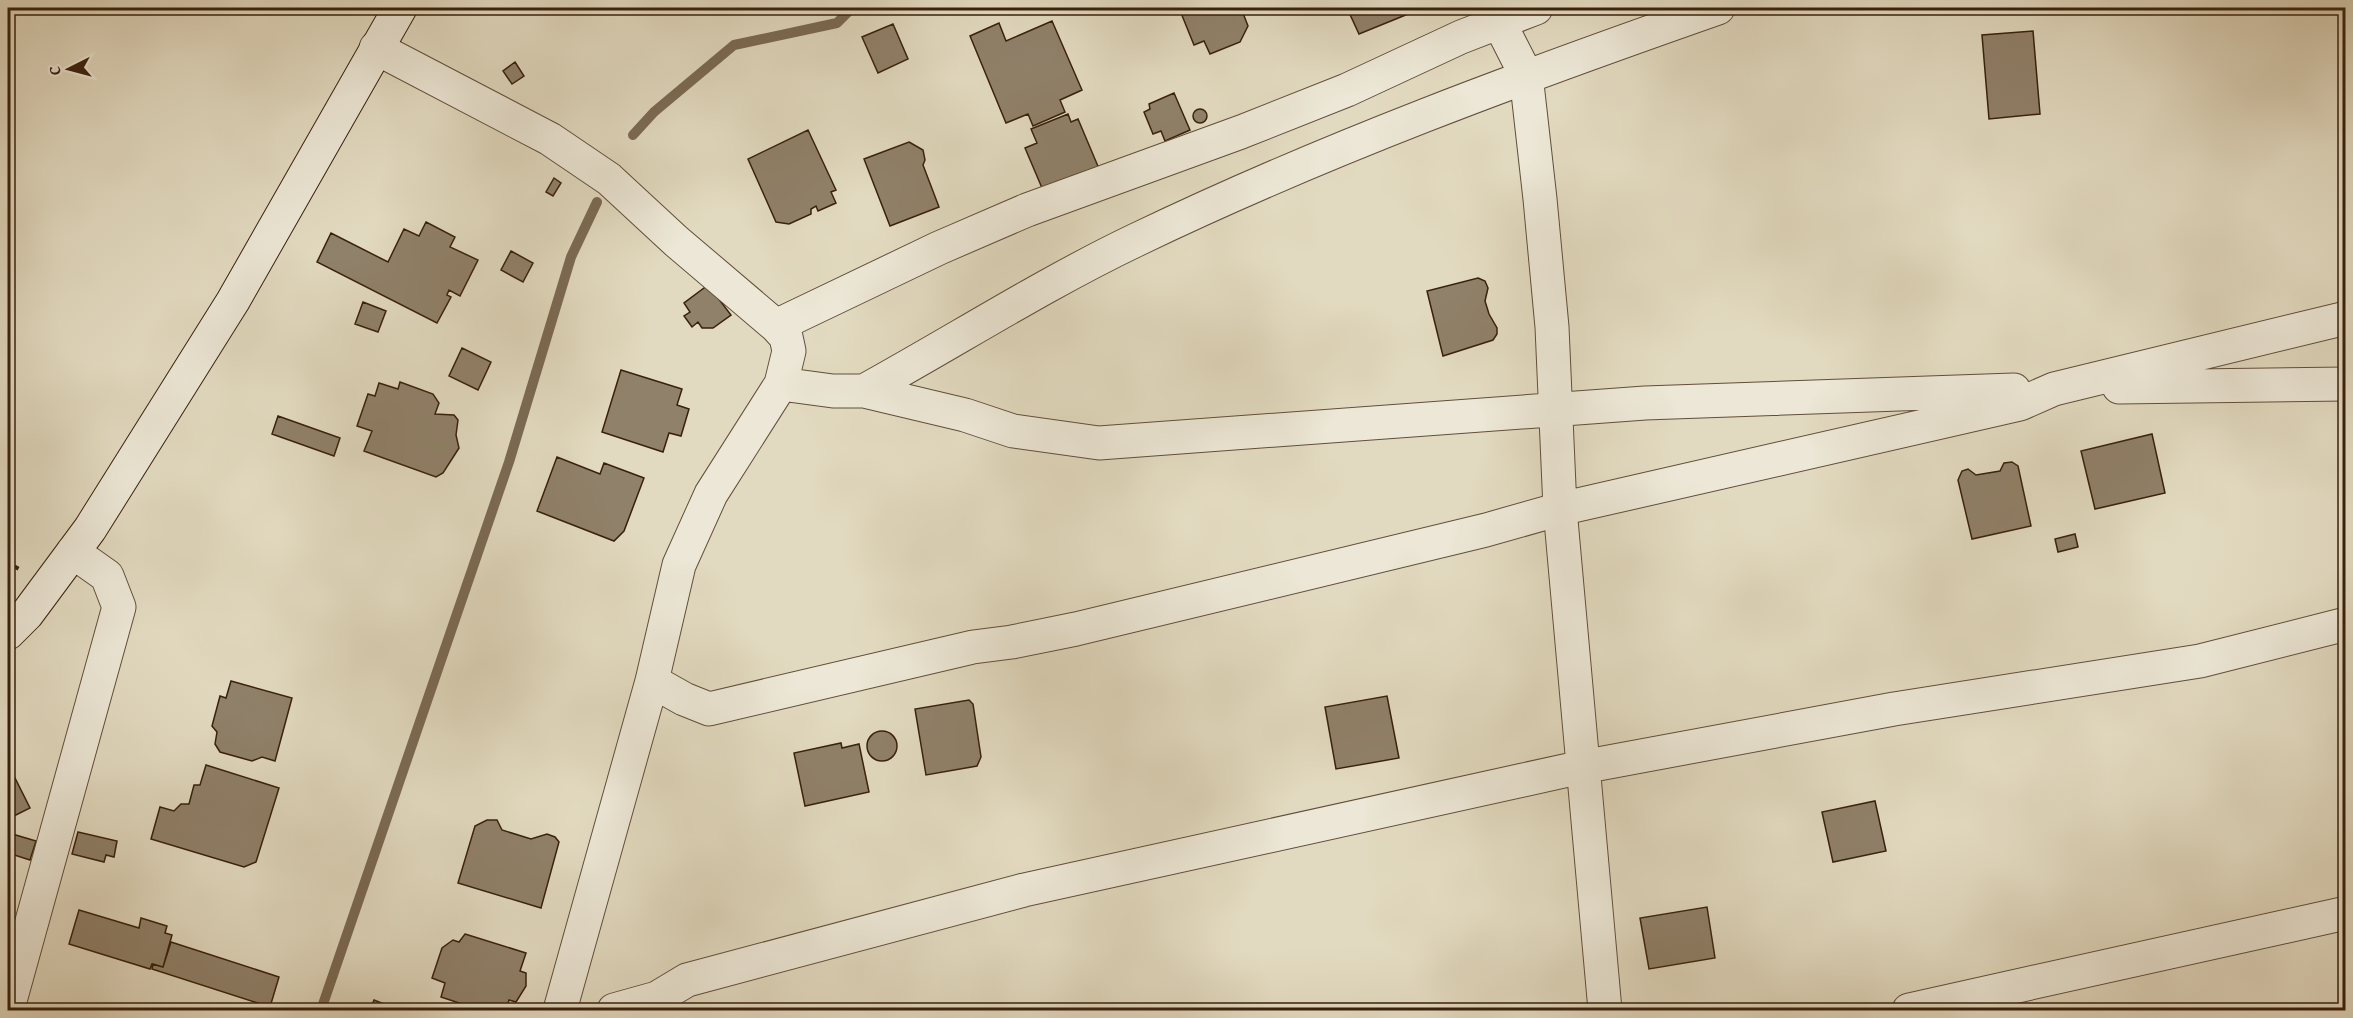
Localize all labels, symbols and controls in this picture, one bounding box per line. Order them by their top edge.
north arrow [39,39,99,99]
text: С [42,65,66,76]

